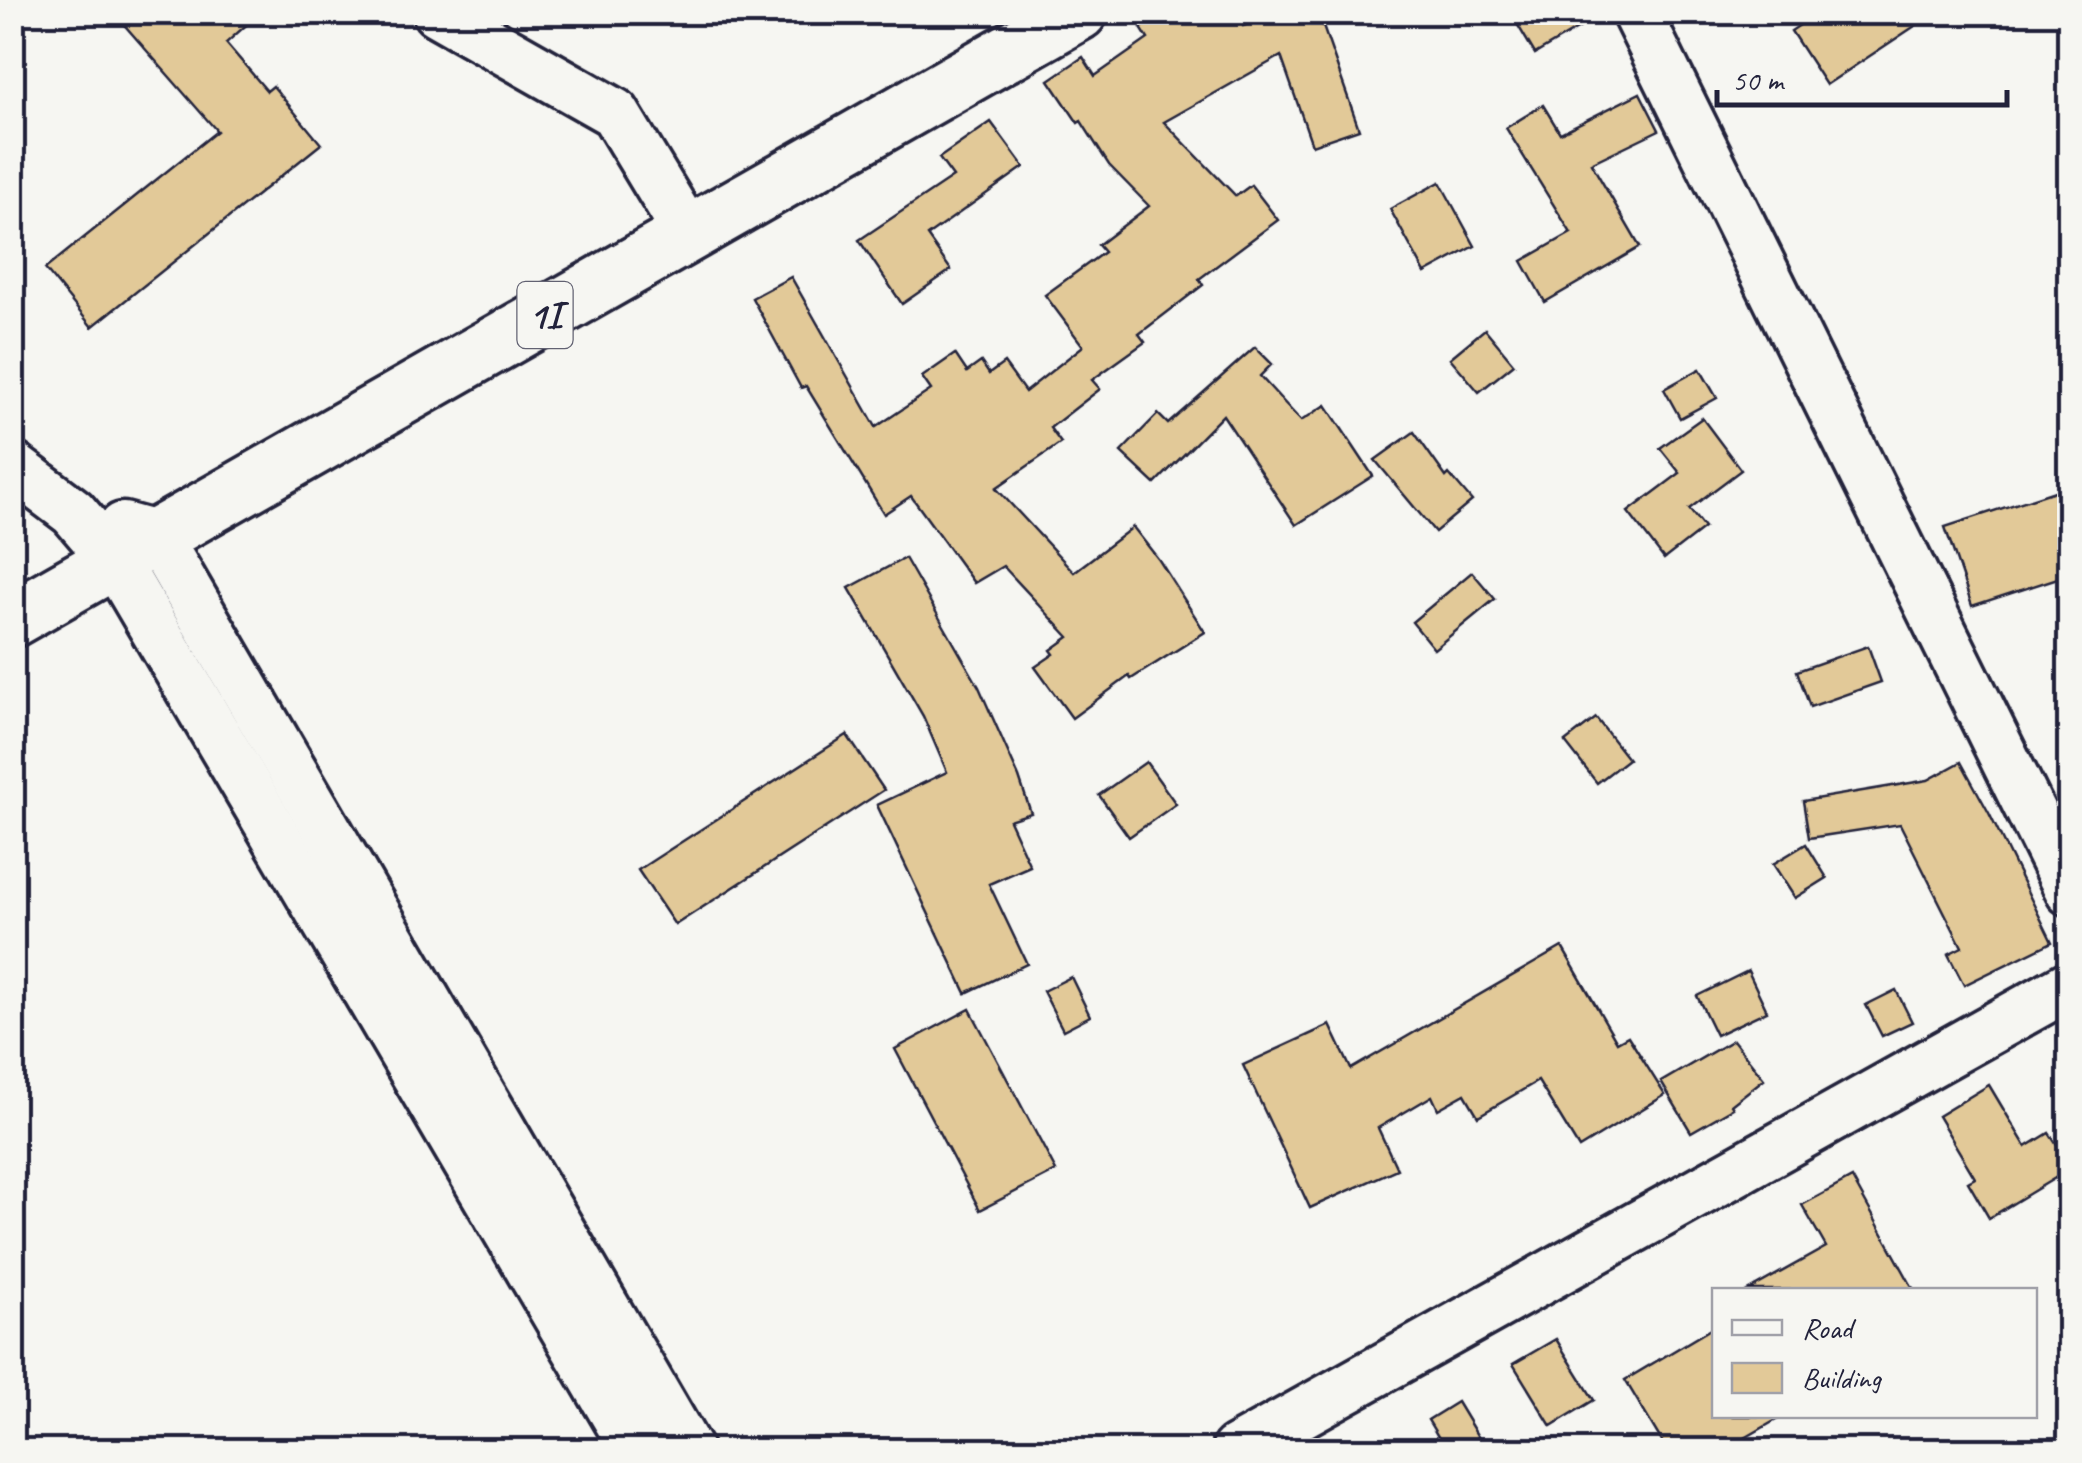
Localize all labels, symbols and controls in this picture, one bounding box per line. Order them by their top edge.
scale bar [1717,45,2007,107]
text: 50 m [1732,61,1785,99]
road number: 1I [518,282,572,348]
legend [1712,1288,2037,1418]
text: Road [1802,1309,1856,1347]
text: Building [1802,1359,1882,1397]

